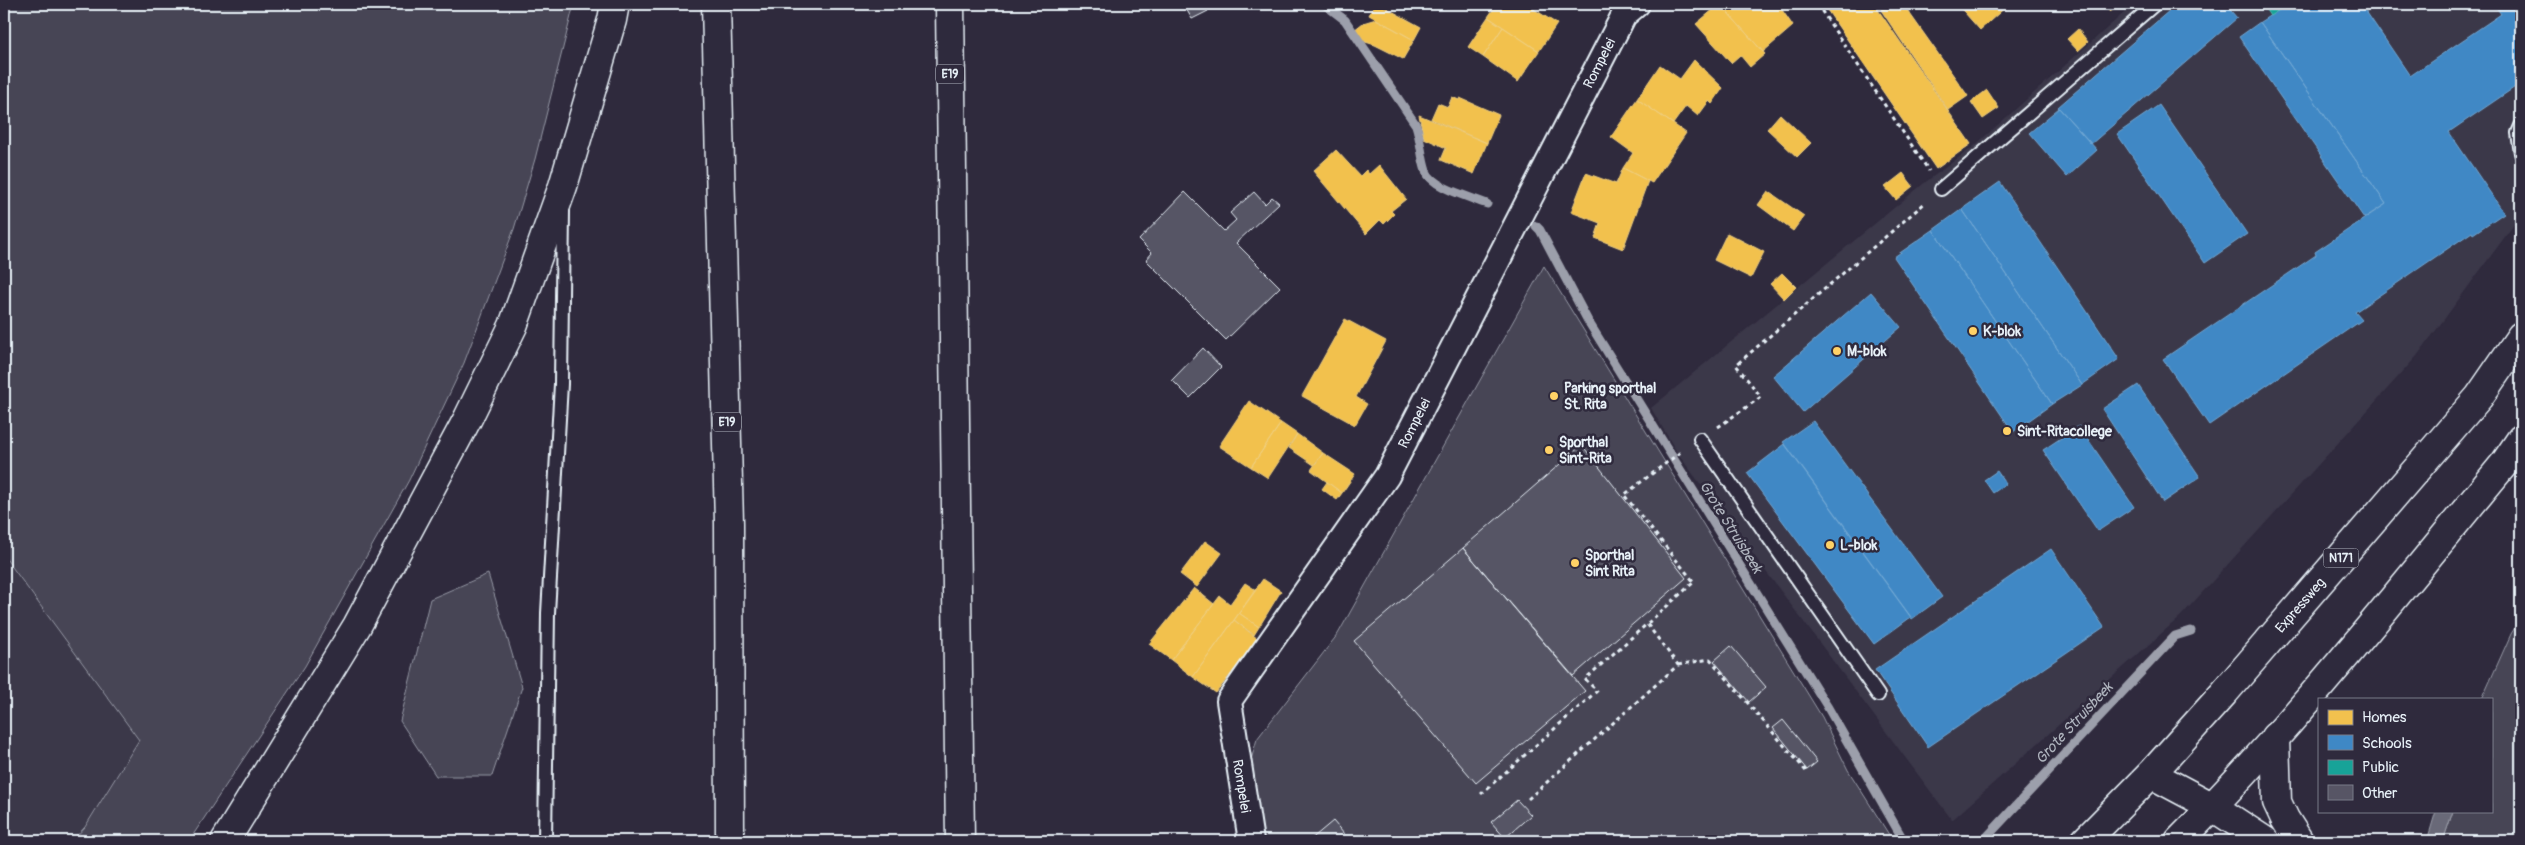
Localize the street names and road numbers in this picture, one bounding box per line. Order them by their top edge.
street label: Rompelei [1580,35,1619,91]
road number: E19 [936,64,964,84]
street label: Rompelei [1395,395,1434,451]
road number: E19 [713,412,741,432]
road number: N171 [2324,548,2358,568]
street label: Expressweg [2272,574,2329,636]
street label: Rompelei [1229,758,1254,815]

